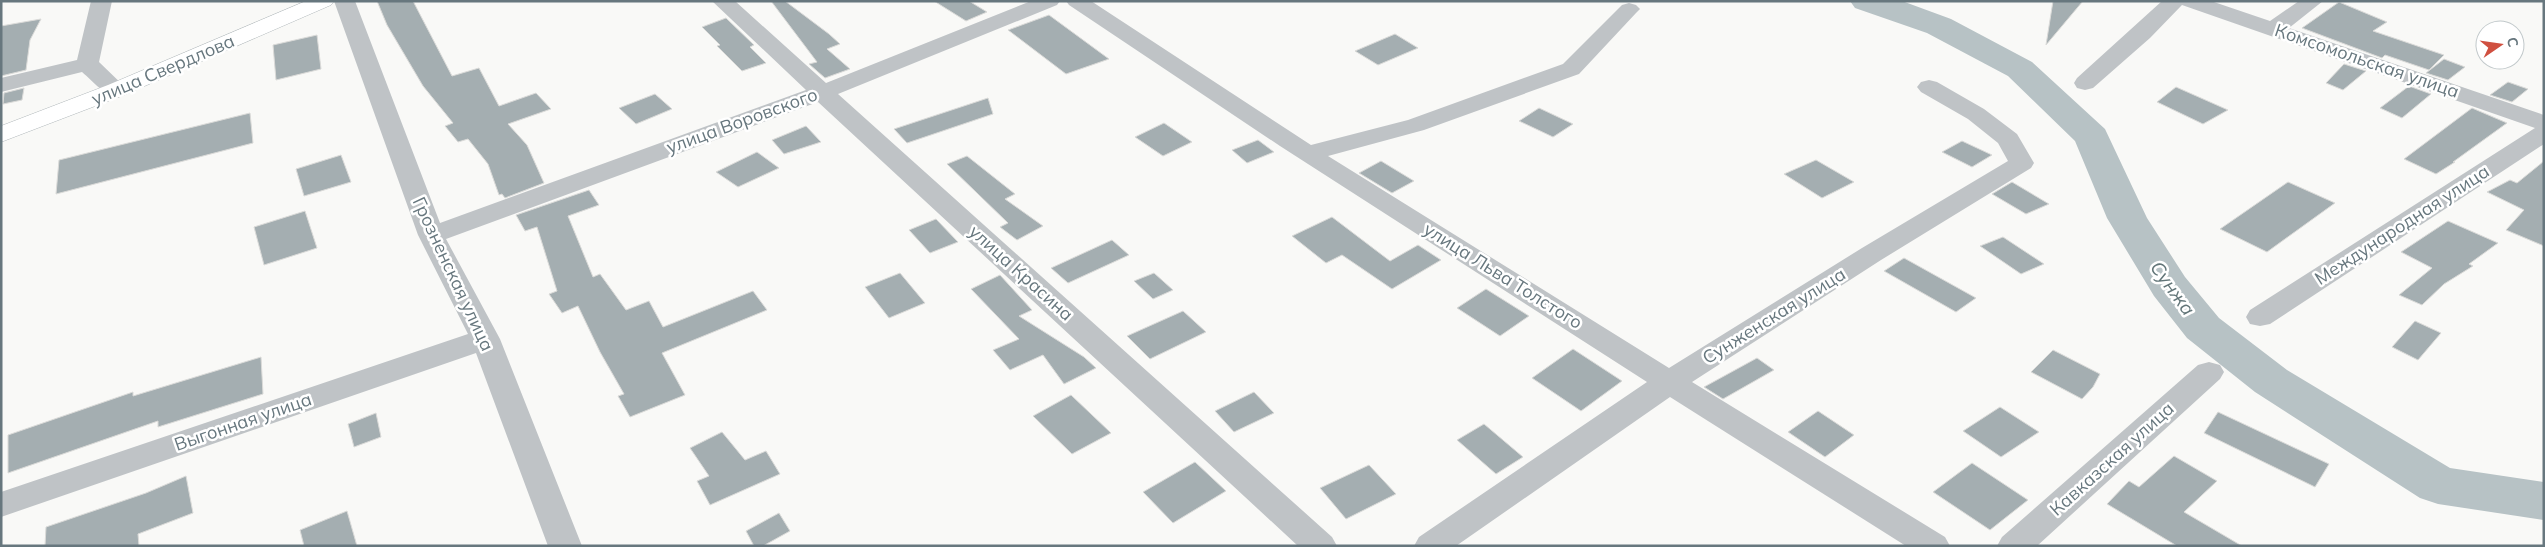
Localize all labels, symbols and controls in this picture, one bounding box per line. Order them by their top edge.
street label: Комсомольская улица [2272,18,2462,103]
north arrow [2475,20,2525,70]
street label: улица Свердлова [88,29,238,110]
text: С [2503,35,2523,49]
street label: улица Воровского [663,83,820,159]
street label: Международная улица [2310,160,2493,290]
street label: Грозненская улица [408,193,499,355]
street label: улица Льва Толстого [1420,217,1587,334]
street label: улица Красина [964,220,1078,325]
water label: Сунжа [2145,256,2201,320]
street label: Сунженская улица [1698,262,1850,369]
street label: Выгонная улица [171,387,314,456]
street label: Кавказская улица [2045,397,2179,521]

